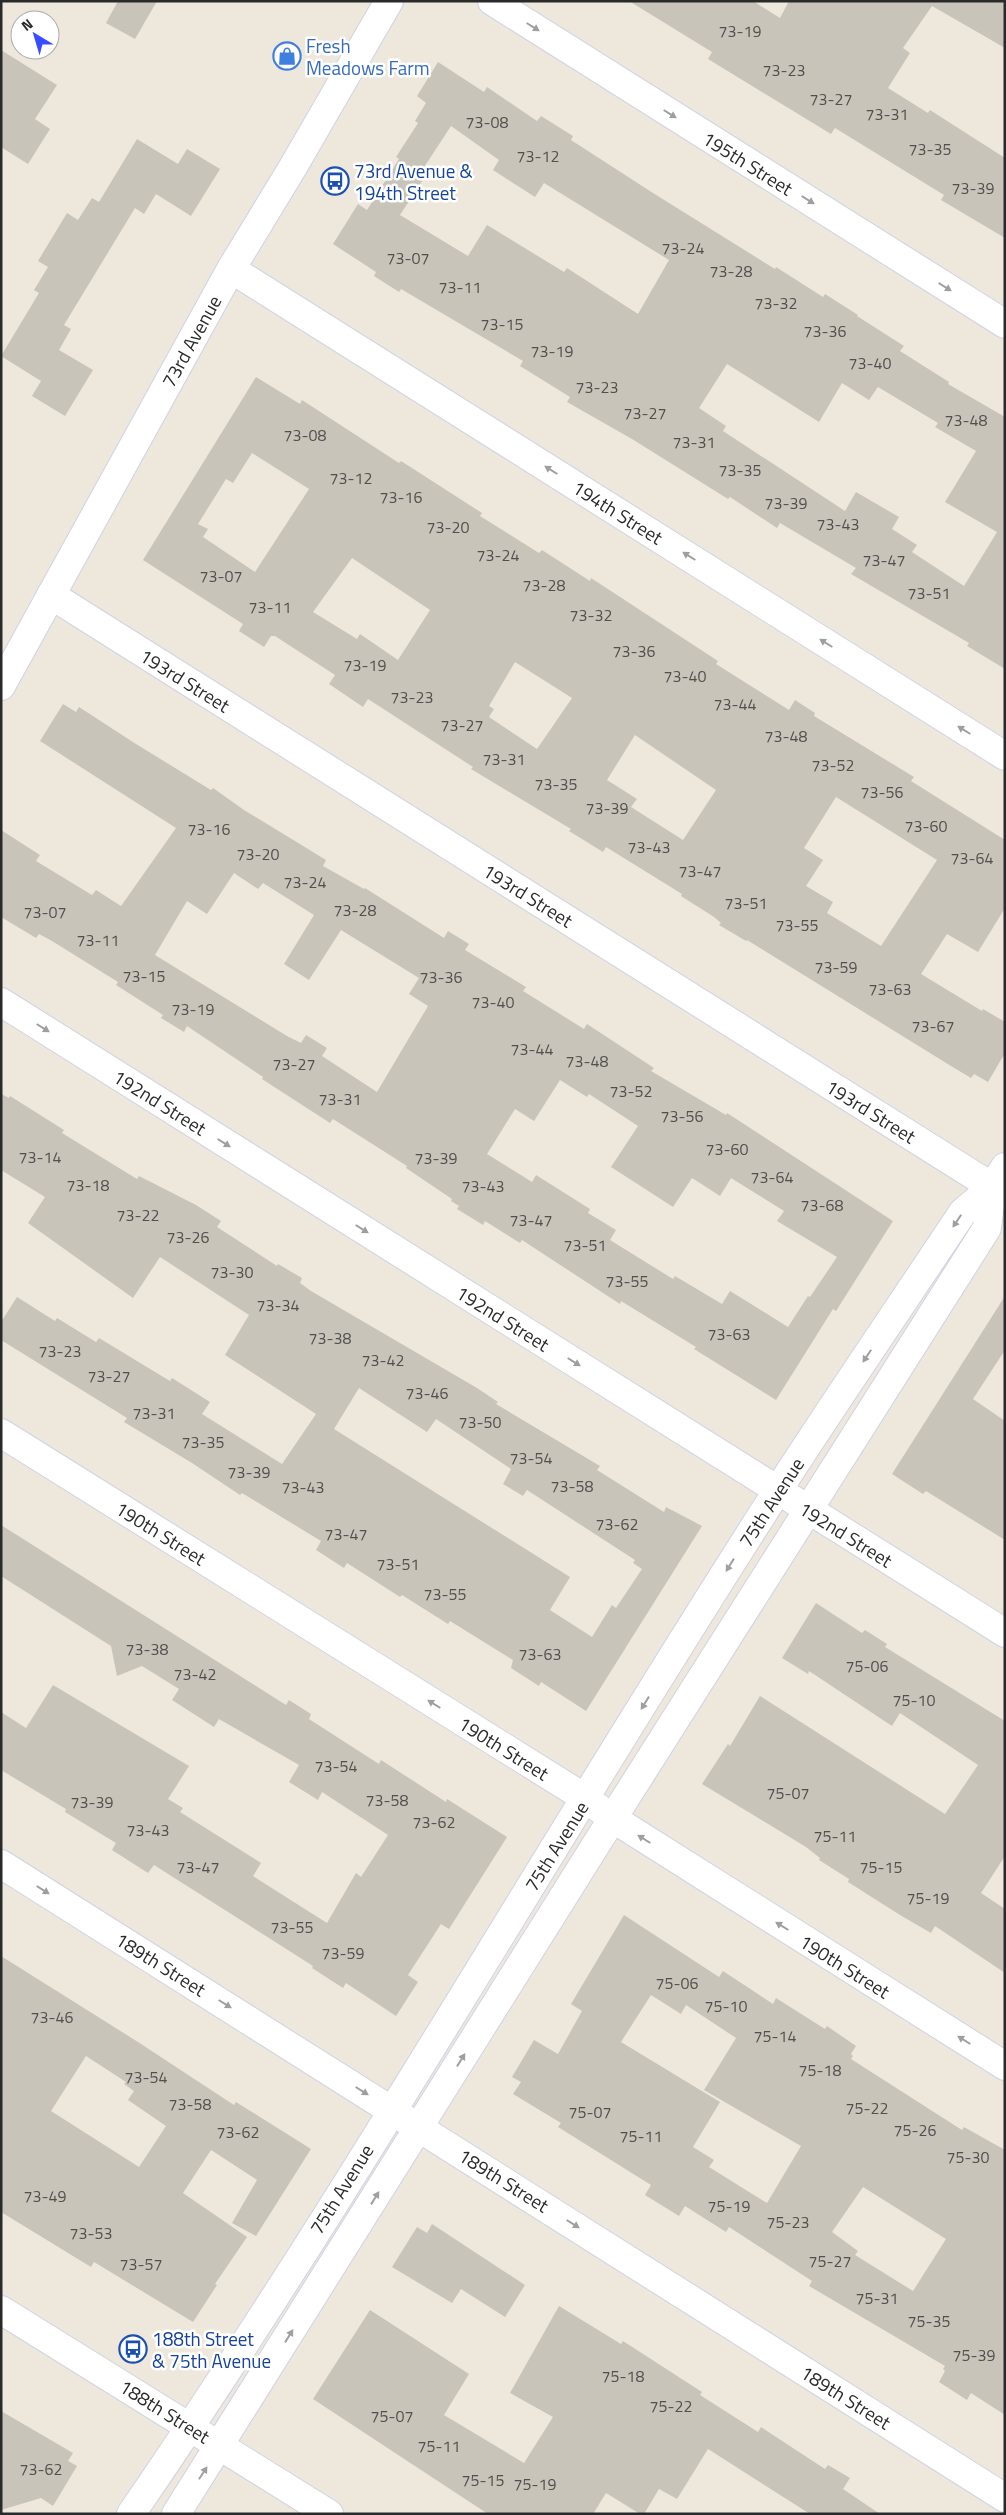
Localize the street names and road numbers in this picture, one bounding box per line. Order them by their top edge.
street label: 195th Street [697,124,799,202]
street label: 73rd Avenue [154,290,228,392]
street label: 194th Street [567,473,669,551]
street label: 193rd Street [134,641,236,719]
street label: 193rd Street [477,856,579,934]
street label: 192nd Street [108,1062,213,1142]
street label: 193rd Street [820,1072,922,1150]
street label: 192nd Street [451,1278,556,1358]
street label: 75th Avenue [731,1451,811,1553]
street label: 190th Street [110,1494,212,1572]
street label: 192nd Street [794,1494,899,1574]
street label: 190th Street [453,1709,555,1787]
street label: 75th Avenue [517,1795,595,1897]
street label: 189th Street [110,1925,212,2003]
street label: 190th Street [794,1927,896,2005]
street label: 75th Avenue [302,2138,380,2240]
street label: 189th Street [453,2141,555,2219]
street label: 189th Street [795,2358,897,2436]
street label: 188th Street [114,2372,216,2450]

